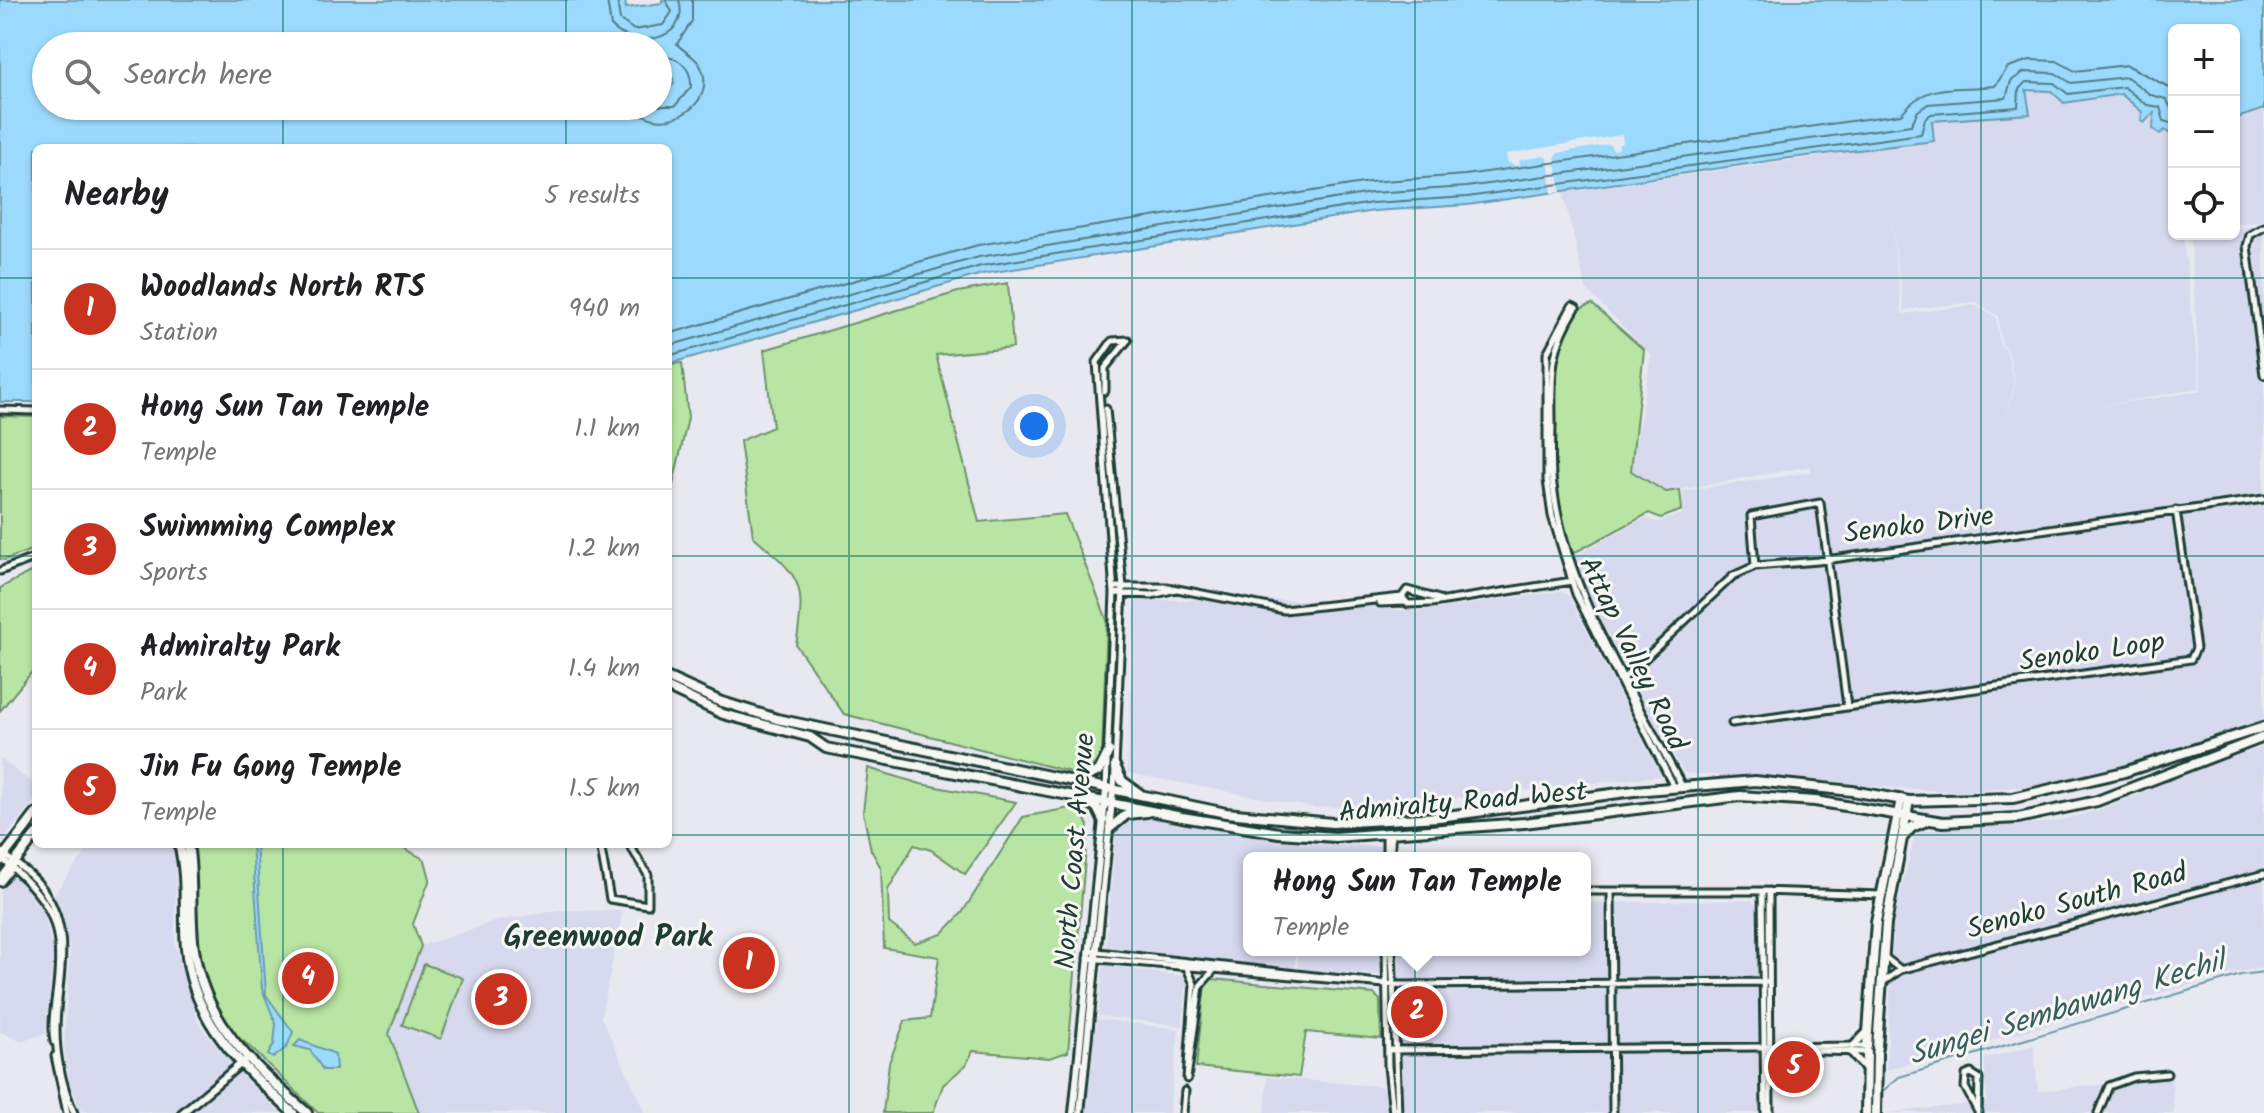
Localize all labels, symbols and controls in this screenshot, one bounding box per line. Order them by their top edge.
map controls [2168,24,2240,240]
button: + [2168,24,2240,96]
search box [32,32,672,120]
text: Search here [124,52,272,100]
icon: search [60,54,104,98]
button: − [2168,96,2240,168]
button: locate [2168,168,2240,240]
text: Nearby [64,169,169,223]
text: 5 results [544,175,640,217]
text: Woodlands North RTS [140,264,425,312]
text: 1 [86,288,94,330]
text: 940 m [569,288,640,330]
text: Station [140,312,218,354]
text: Hong Sun Tan Temple [140,384,429,432]
your location [1014,406,1054,446]
text: 2 [82,408,98,450]
text: 1.1 km [574,408,640,450]
text: Temple [140,432,217,474]
street label: Senoko Drive [1842,494,1997,558]
text: Swimming Complex [140,504,395,552]
text: 3 [83,528,97,570]
text: 1.2 km [567,528,640,570]
street label: Attap Valley Road [1565,549,1699,760]
text: Sports [140,552,208,594]
street label: Senoko Loop [2016,621,2168,685]
text: Admiralty Park [140,624,340,672]
text: 4 [83,648,97,690]
text: 1.4 km [568,648,640,690]
text: Park [140,672,187,714]
street label: North Coast Avenue [1043,731,1109,971]
text: Jin Fu Gong Temple [140,744,401,792]
text: 5 [83,768,97,810]
text: 1.5 km [568,768,640,810]
street label: Admiralty Road West [1337,770,1590,836]
text: Temple [140,792,217,834]
street label: Senoko South Road [1962,851,2193,953]
popup [1243,852,1591,956]
text: Hong Sun Tan Temple [1272,859,1562,907]
text: Temple [1272,907,1349,949]
district label: Greenwood Park [504,914,713,962]
pin: 1 [723,933,775,993]
water label: Sungei Sembawang Kechil [1903,936,2236,1080]
pin: 4 [282,948,334,1008]
pin: 3 [475,969,527,1029]
pin: 2 [1391,982,1443,1042]
pin: 5 [1768,1037,1820,1097]

